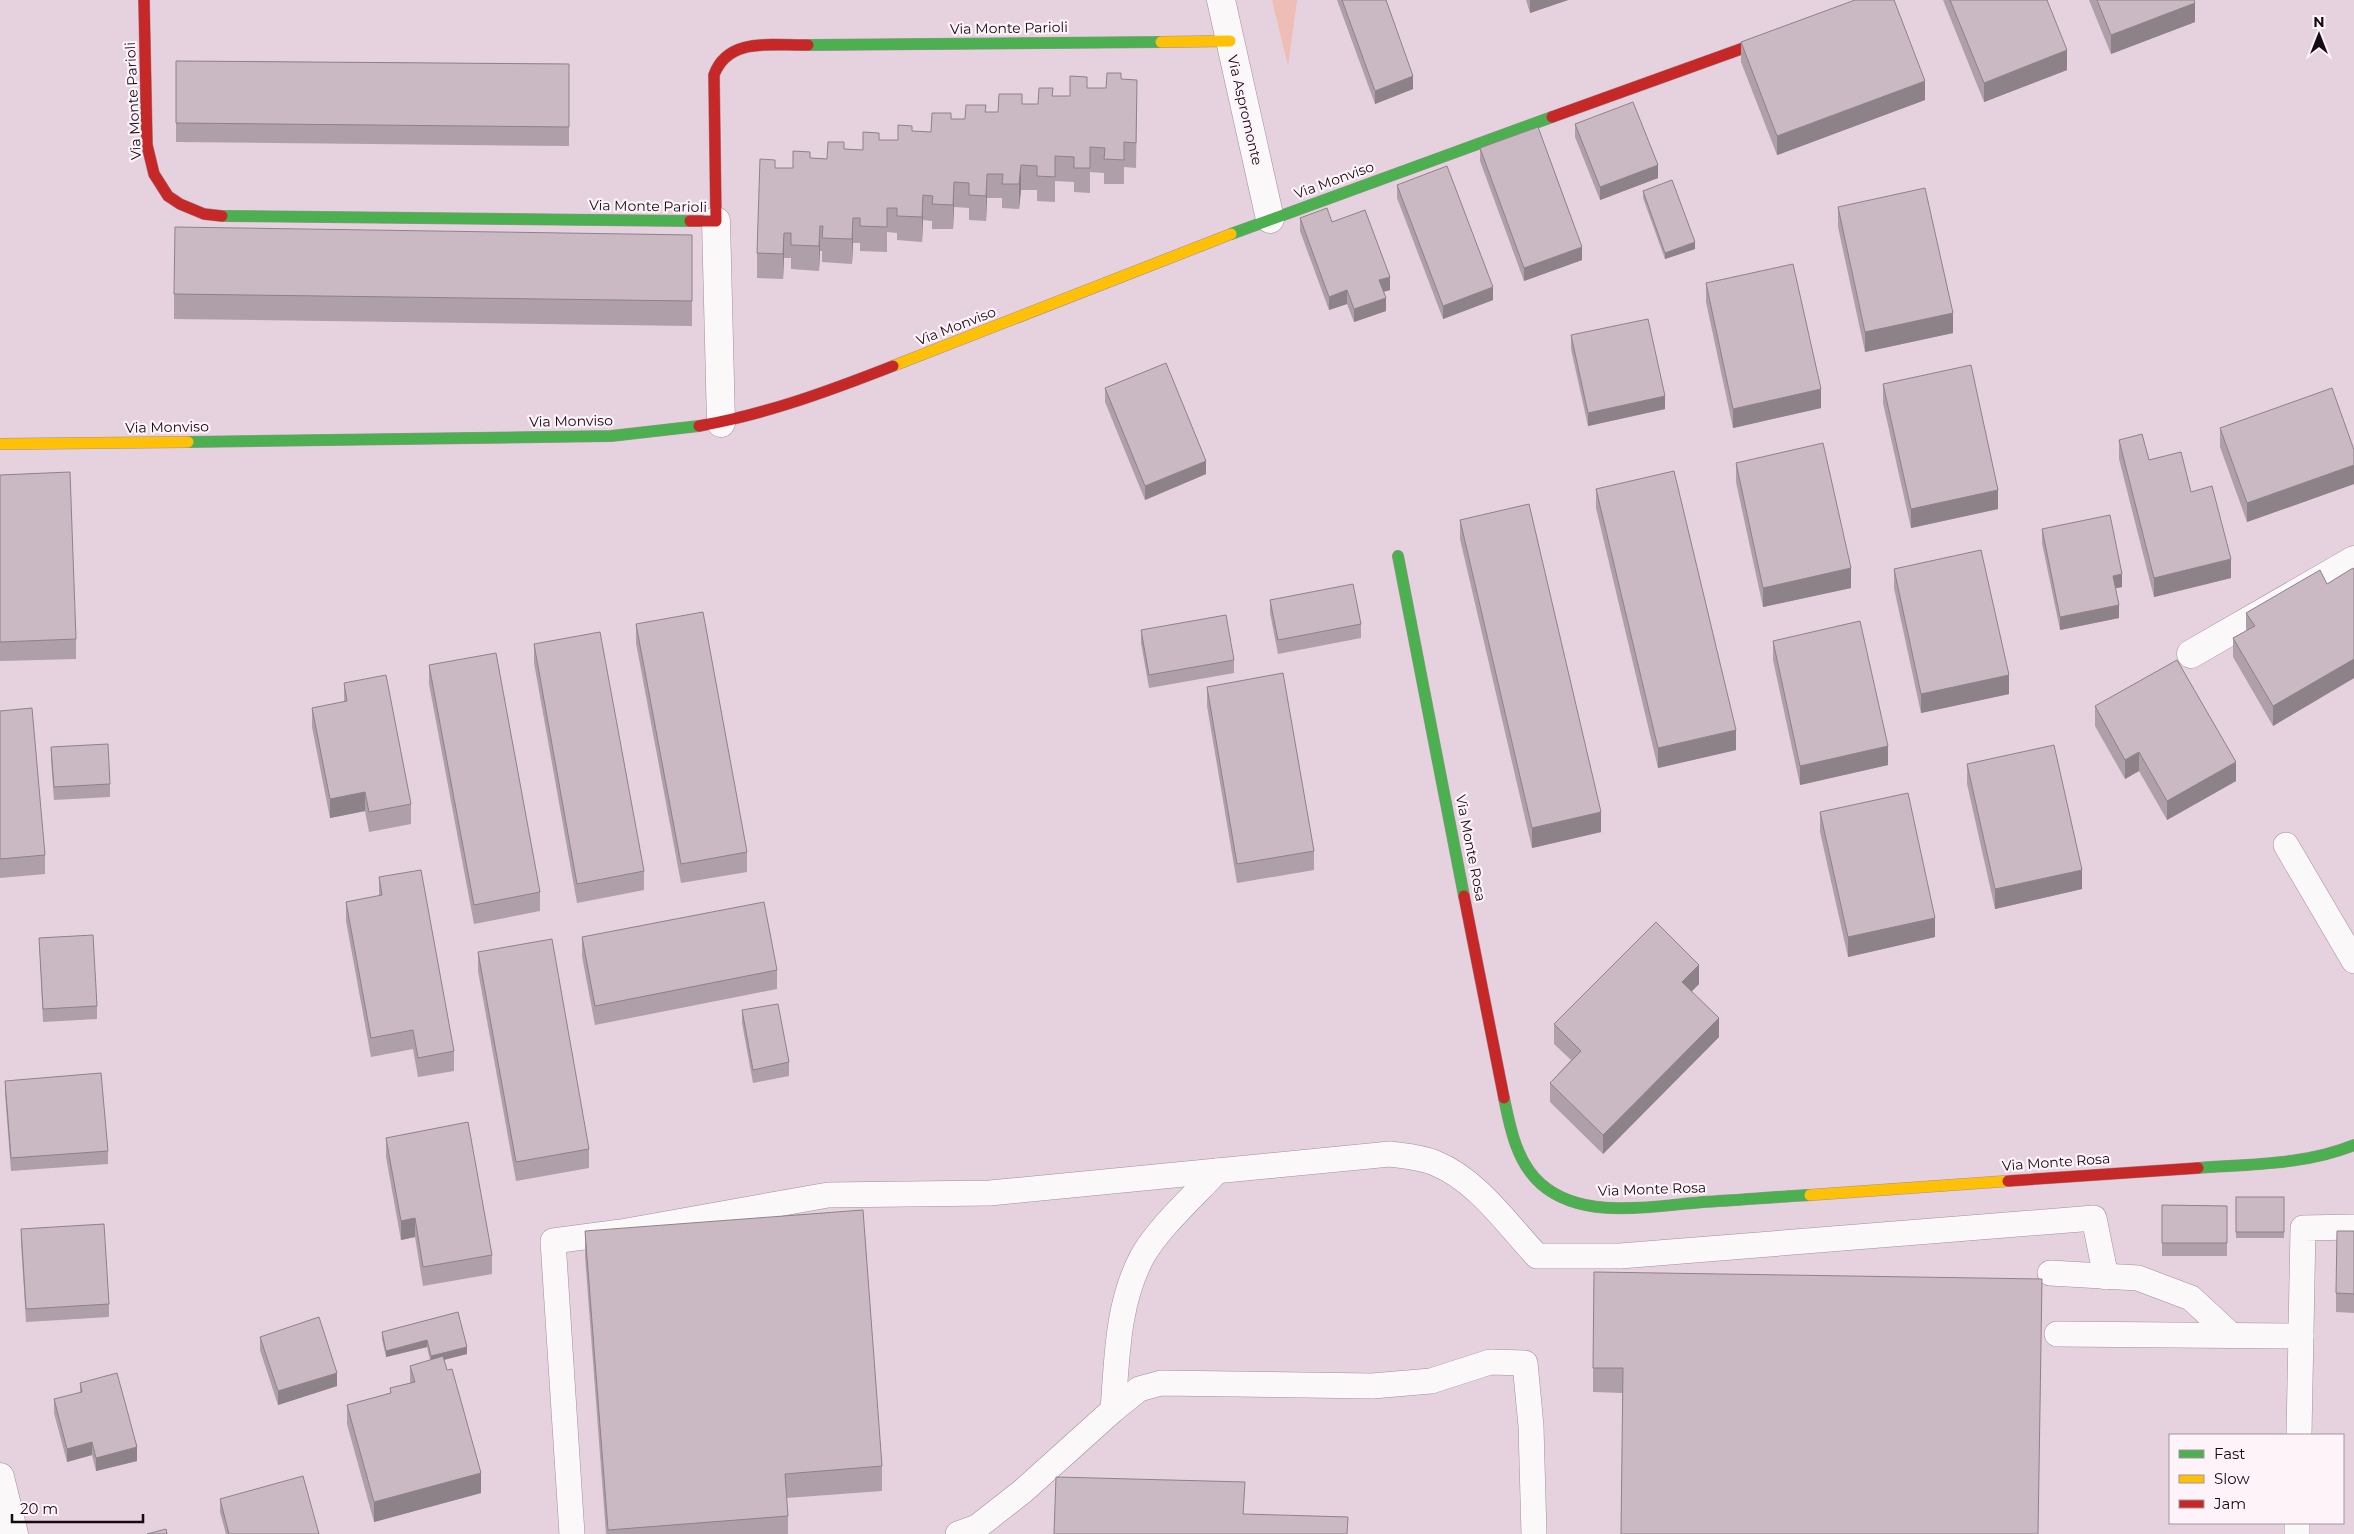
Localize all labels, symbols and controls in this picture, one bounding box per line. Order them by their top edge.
north arrow [2294,10,2344,60]
text: N [2313,13,2325,31]
street label: Via Monte Parioli [950,18,1068,38]
street label: Via Monte Parioli [121,42,145,160]
street label: Via Aspromonte [1224,53,1266,167]
street label: Via Monviso [1292,157,1377,203]
street label: Via Monte Parioli [589,196,707,216]
street label: Via Monviso [914,303,998,349]
street label: Via Monviso [529,411,613,431]
street label: Via Monviso [125,417,209,437]
street label: Via Monte Rosa [1452,793,1490,903]
street label: Via Monte Rosa [2001,1149,2111,1175]
street label: Via Monte Rosa [1598,1178,1706,1200]
legend [2169,1434,2344,1524]
text: Fast [2214,1444,2245,1463]
text: Slow [2214,1469,2250,1488]
scale bar [12,1492,144,1524]
text: Jam [2213,1494,2246,1513]
text: 20 m [20,1499,58,1518]

